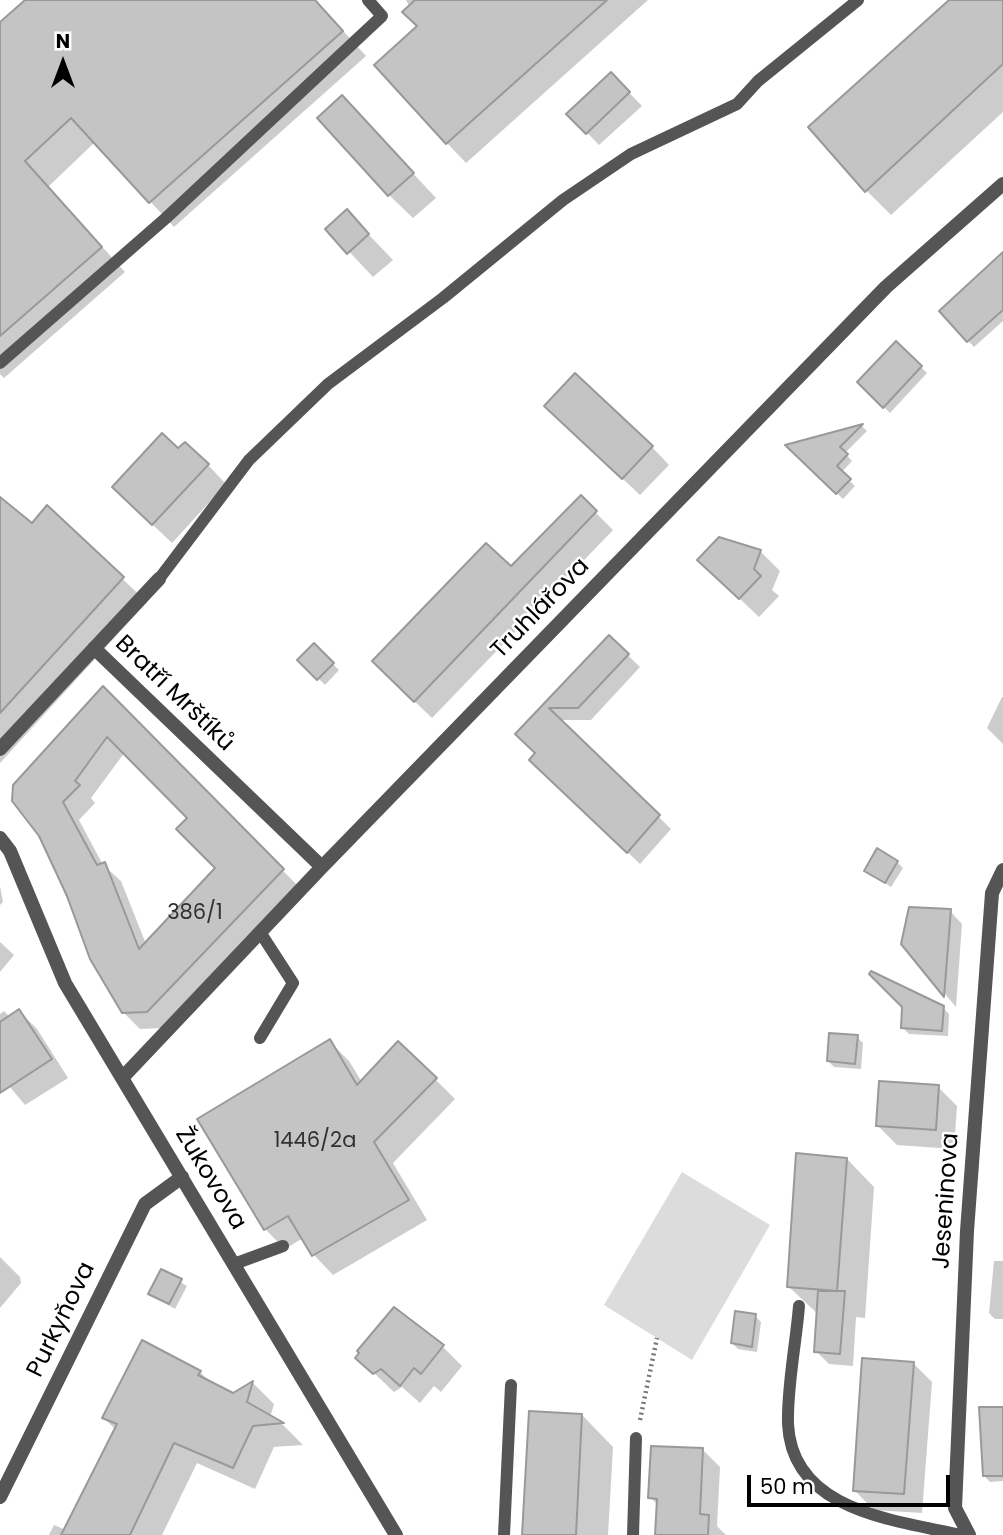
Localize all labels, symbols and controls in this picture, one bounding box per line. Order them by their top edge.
north arrow [28,28,98,98]
text: N [56,28,70,55]
street label: Truhlářova [486,553,596,665]
street label: Bratří Mrštíků [108,630,240,758]
house number: 386/1 [167,901,223,927]
street label: Žukovova [168,1122,252,1236]
house number: 1446/2a [274,1129,356,1155]
street label: Jeseninova [928,1132,966,1270]
street label: Purkyňova [22,1258,102,1382]
scale bar [751,1462,954,1506]
text: 50 m [760,1472,814,1501]

